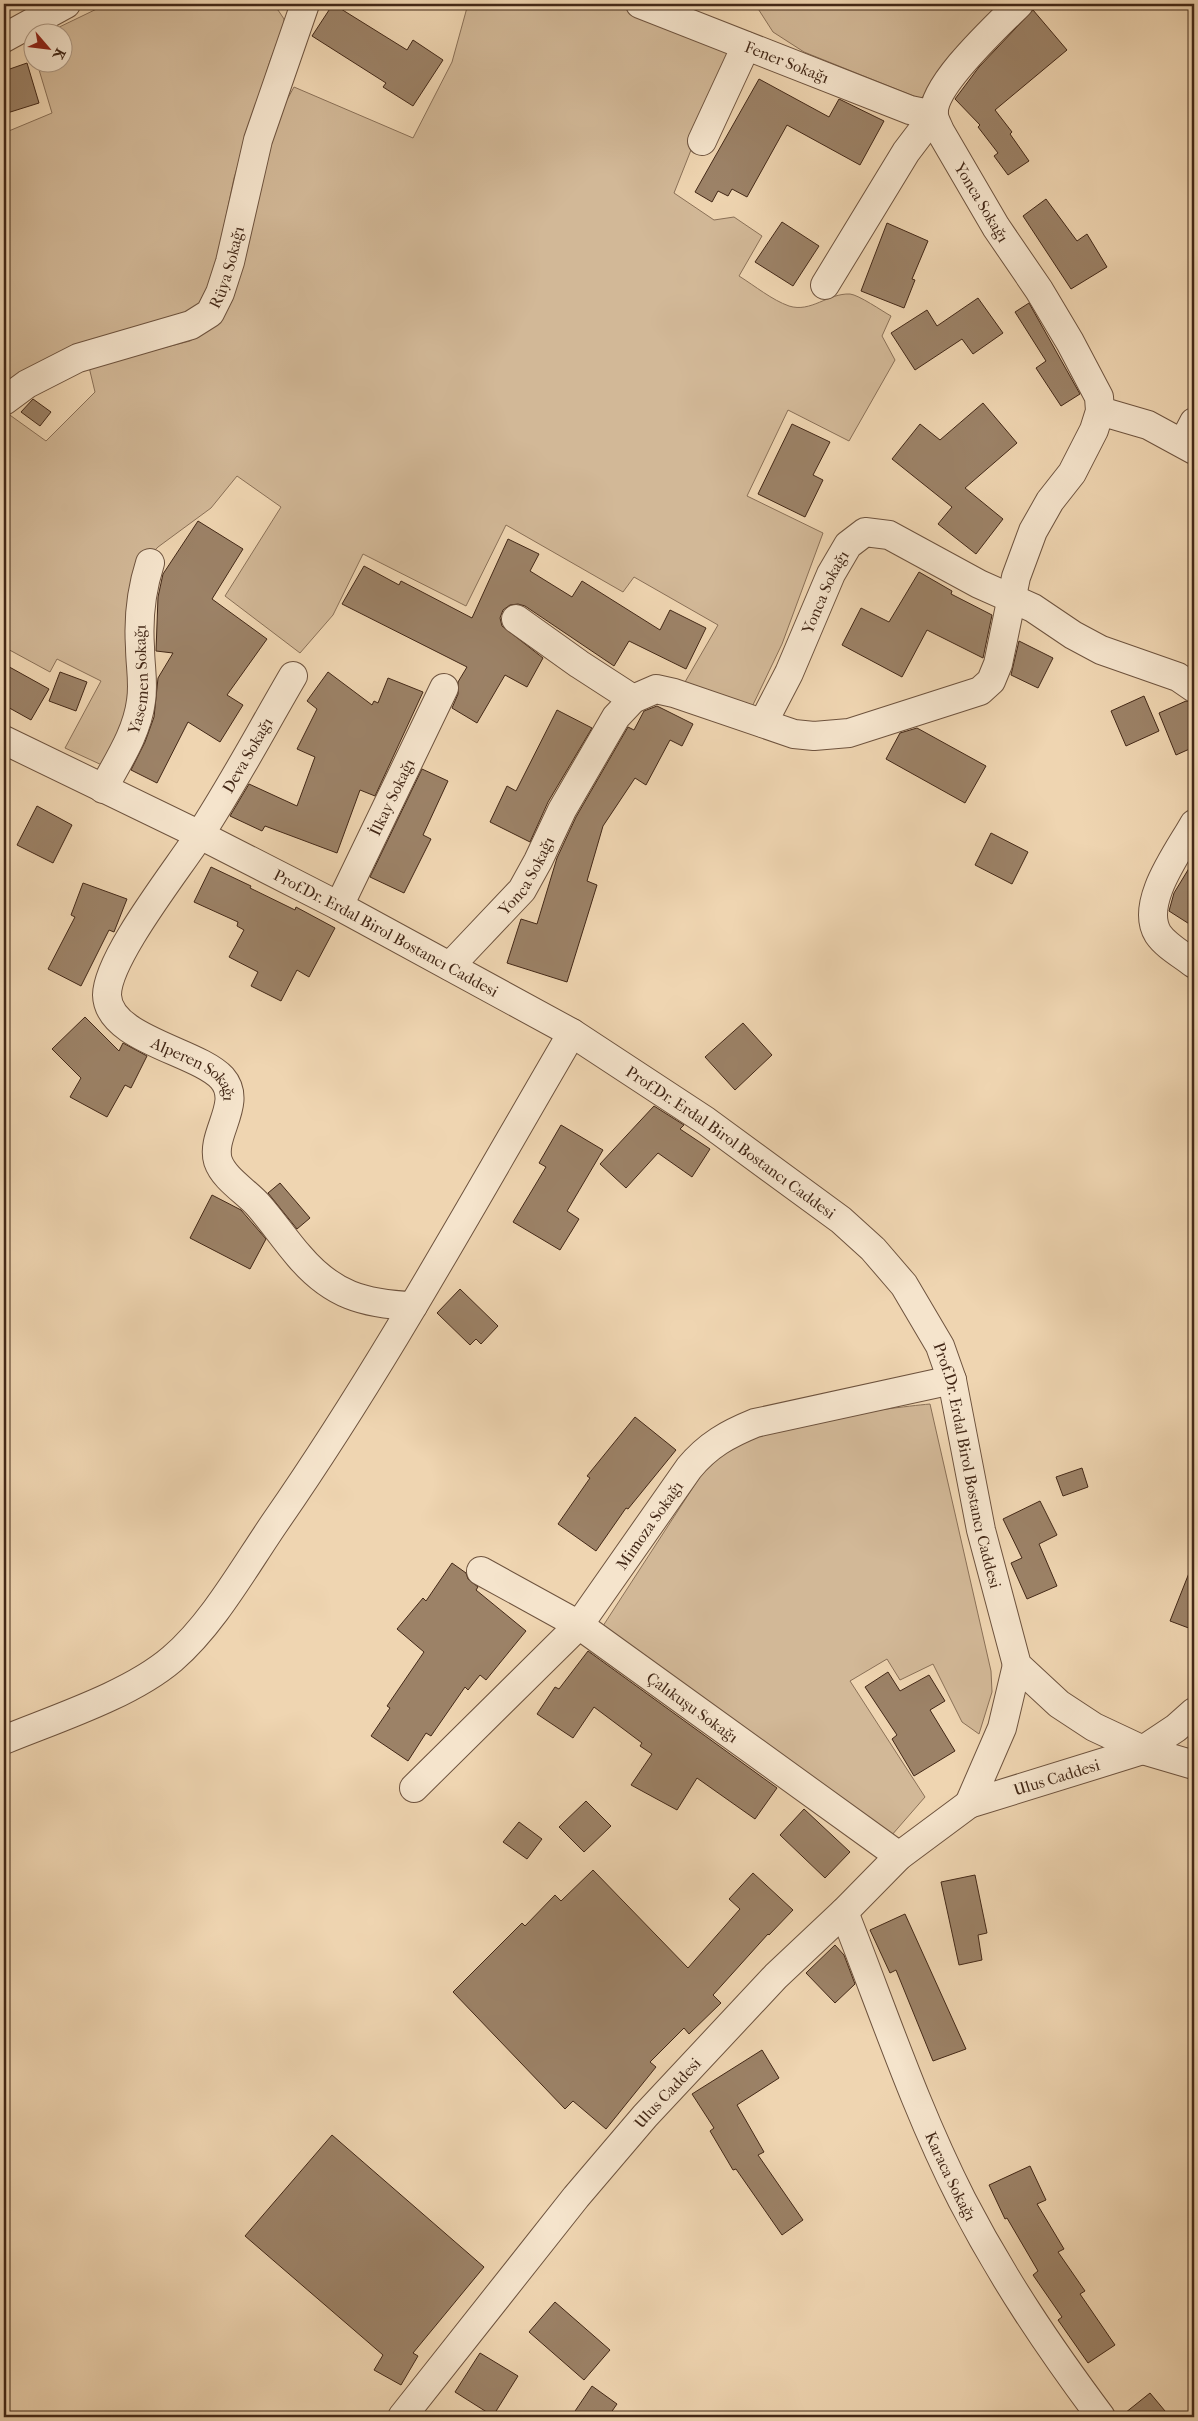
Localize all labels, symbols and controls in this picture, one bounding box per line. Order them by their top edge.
north arrow [22,22,72,72]
street label: Fener Sokağı [742,37,832,87]
text: K [49,45,69,63]
street label: Yonca Sokağı [950,158,1013,246]
street label: Rüya Sokağı [205,224,248,311]
street label: Yonca Sokağı [797,547,853,638]
street label: Yasemen Sokağı [123,624,152,738]
street label: Deva Sokağı [218,714,277,796]
street label: İlkay Sokağı [365,755,419,839]
street label: Yonca Sokağı [494,833,558,920]
street label: Prof.Dr. Erdal Birol Bostancı Caddesi [270,865,502,1001]
street label: Alperen Sokağı [147,1033,239,1101]
street label: Prof.Dr. Erdal Birol Bostancı Caddesi [622,1062,839,1223]
street label: Prof.Dr. Erdal Birol Bostancı Caddesi [929,1340,1005,1591]
street label: Mimoza Sokağı [612,1477,687,1573]
street label: Çalıkuşu Sokağı [642,1668,742,1747]
street label: Ulus Caddesi [1011,1755,1102,1800]
street label: Ulus Caddesi [630,2054,705,2132]
street label: Karaca Sokağı [921,2129,980,2224]

